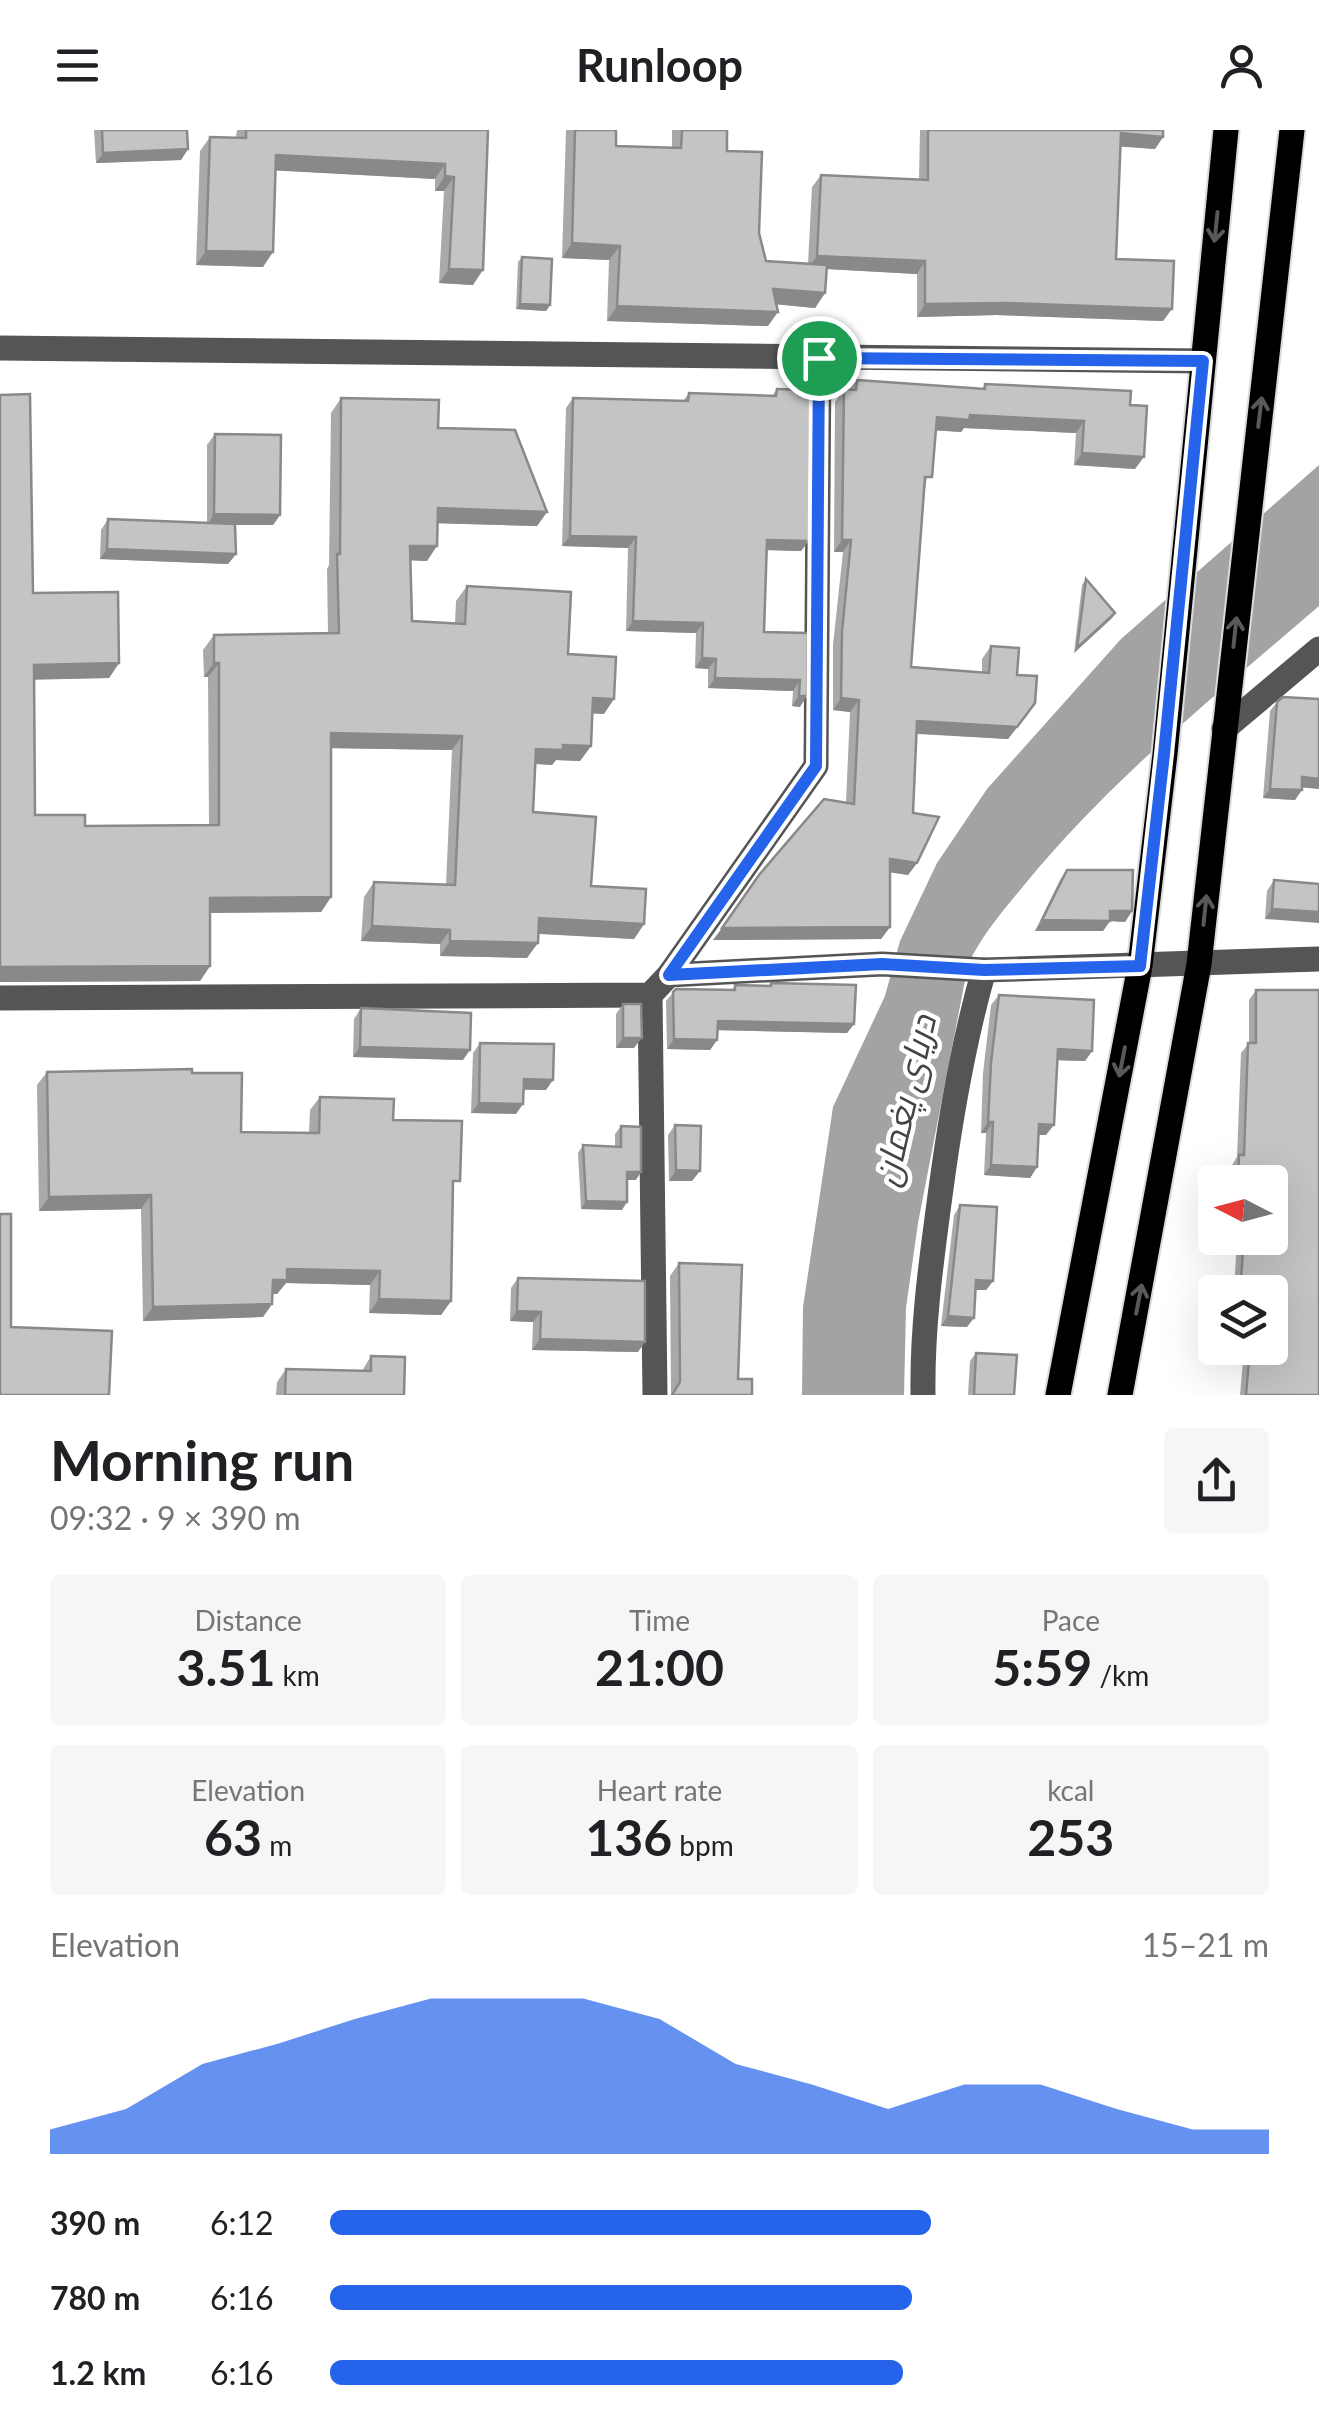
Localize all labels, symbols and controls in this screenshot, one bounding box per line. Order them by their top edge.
icon: menu [50,38,105,93]
text: Runloop [576,38,743,92]
icon: person [1214,38,1269,93]
one-way arrow [1206,210,1225,243]
pin [777,316,862,401]
icon: arrive [792,331,847,386]
one-way arrow [1251,396,1270,428]
one-way arrow [1226,617,1245,649]
one-way arrow [1195,894,1214,927]
water label: دریای پغمان [863,1009,947,1190]
one-way arrow [1111,1045,1130,1077]
north arrow [1198,1165,1288,1255]
map controls [1198,1165,1288,1365]
button: layers [1198,1275,1288,1365]
one-way arrow [1130,1284,1149,1316]
text: Morning run [50,1427,354,1493]
button: share [1164,1428,1269,1533]
text: 09:32 · 9 × 390 m [50,1498,301,1537]
text: Distance [194,1603,302,1637]
text: Time [629,1603,690,1637]
text: Pace [1042,1603,1100,1637]
text: 3.51 [177,1637,275,1697]
text: 21:00 [595,1637,724,1697]
text: 5:59 [992,1637,1092,1697]
text: km [275,1658,320,1692]
text: /km [1092,1658,1149,1692]
text: Elevation [191,1773,305,1807]
text: Heart rate [597,1773,722,1807]
text: kcal [1047,1773,1094,1807]
text: 63 [204,1807,262,1867]
text: 136 [585,1807,672,1867]
text: 253 [1027,1807,1114,1867]
text: m [262,1828,292,1862]
text: bpm [672,1828,734,1862]
text: Elevation [50,1925,180,1964]
text: 15–21 m [1142,1925,1269,1964]
text: 390 m [50,2203,140,2242]
text: 6:12 [210,2203,274,2242]
text: 780 m [50,2278,140,2317]
text: 6:16 [210,2278,274,2317]
text: 1.2 km [50,2353,146,2392]
text: 6:16 [210,2353,274,2392]

